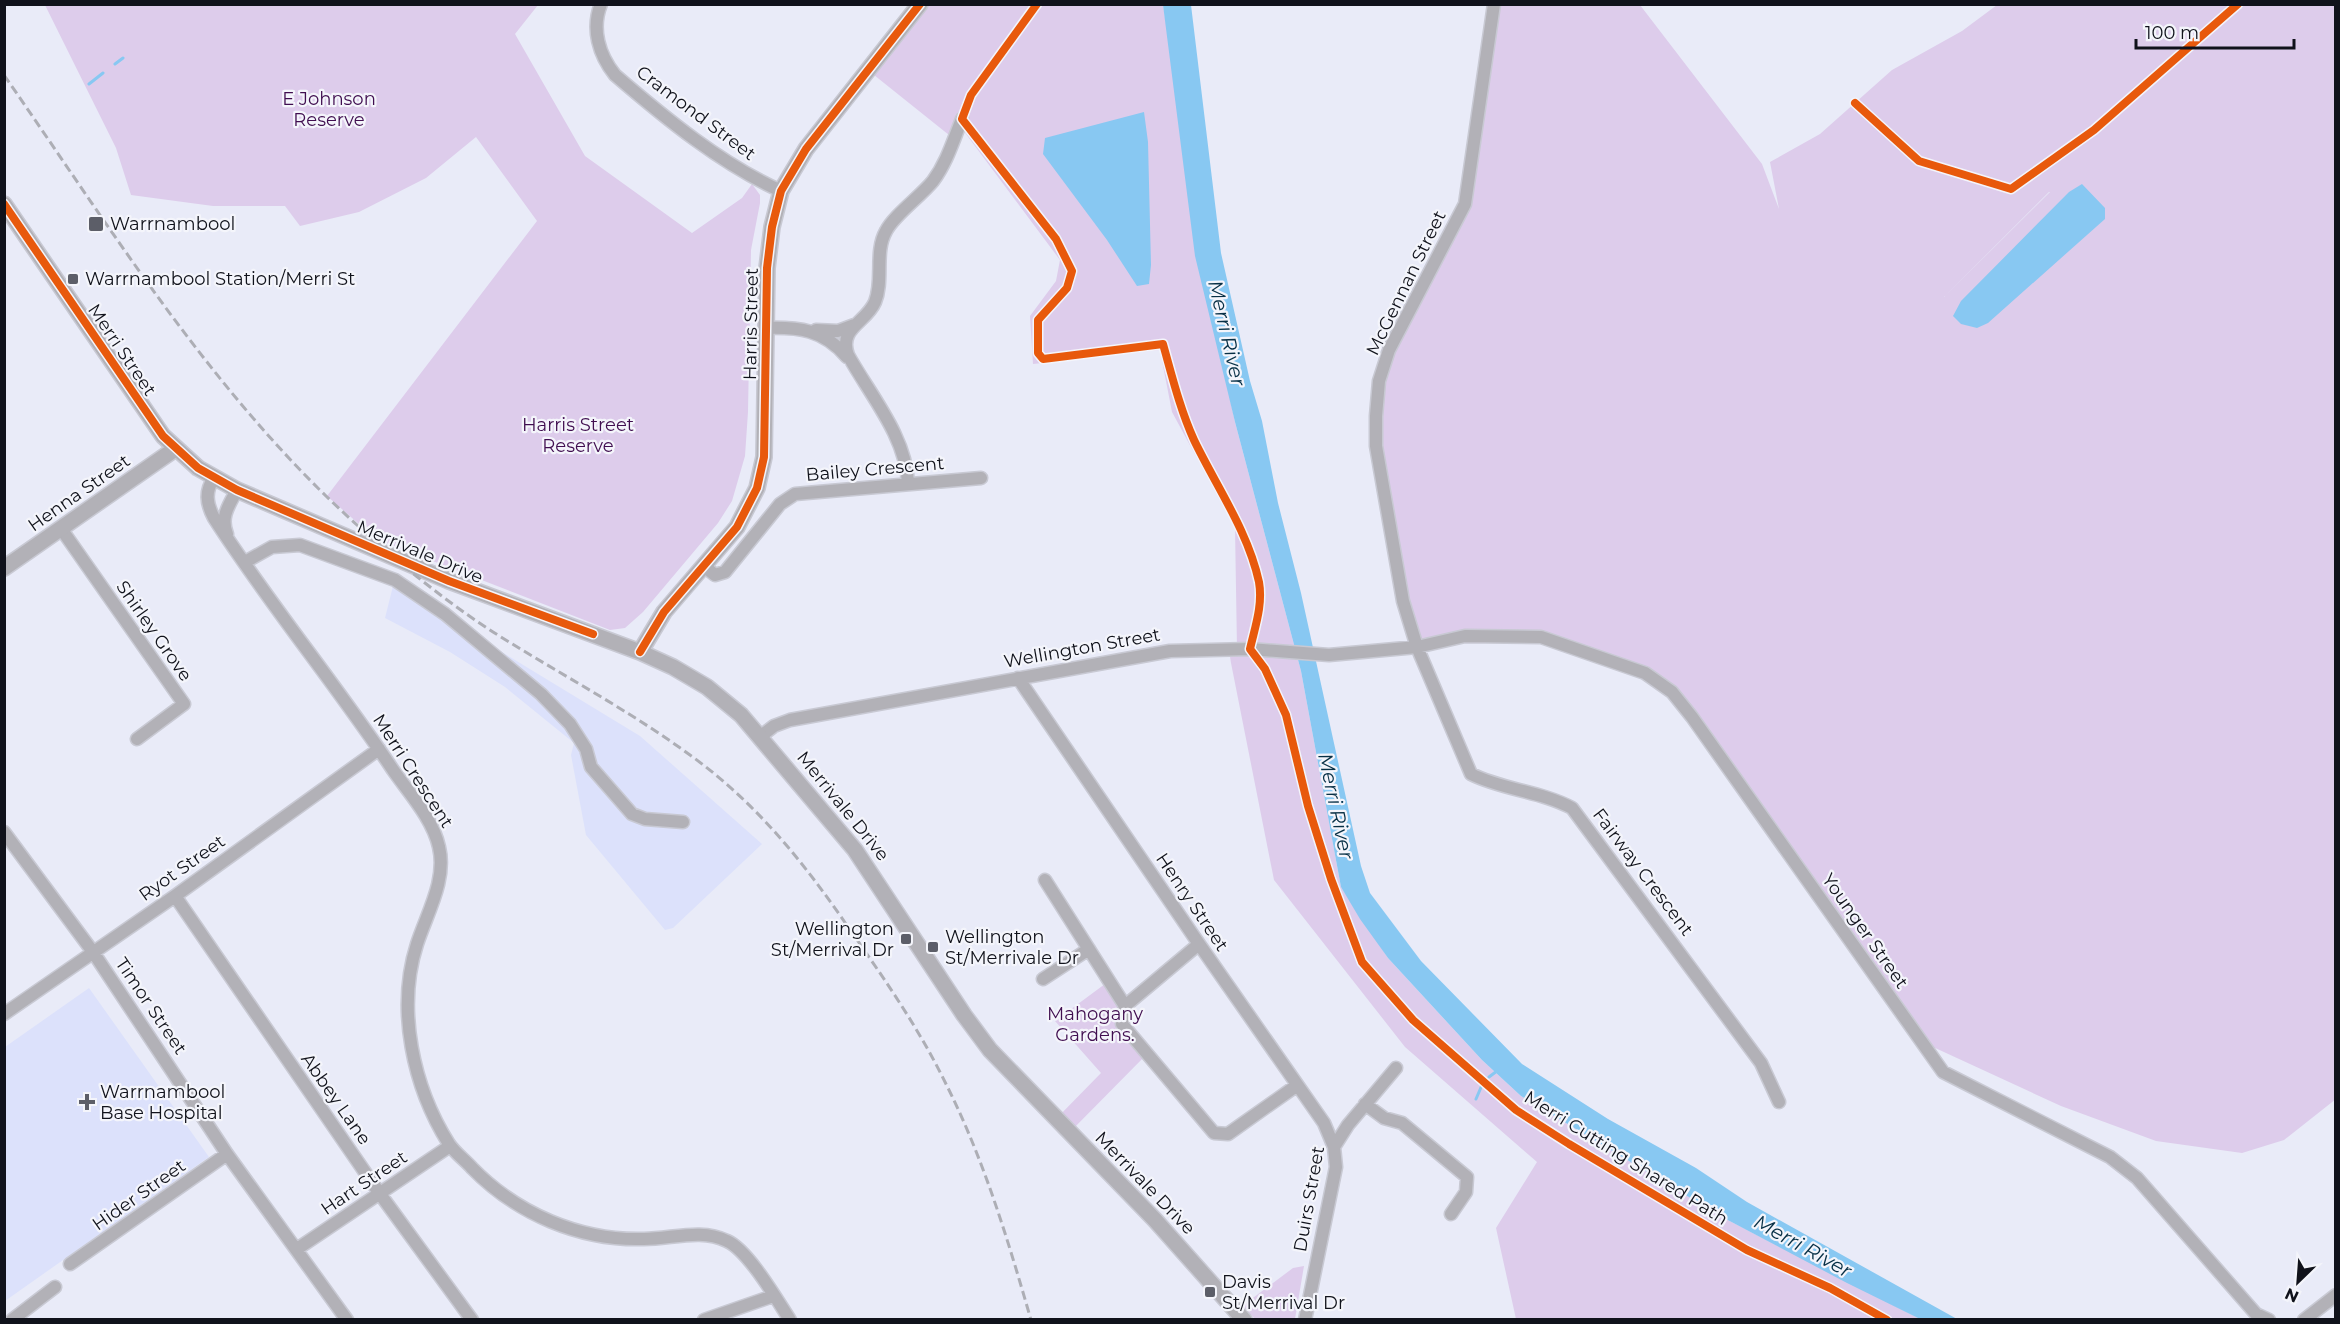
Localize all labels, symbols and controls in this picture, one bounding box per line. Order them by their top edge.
scale bar [2136,12,2294,50]
text: 100 m [2145,22,2199,44]
street label: Cramond Street [632,61,760,165]
park label: E Johnson Reserve [282,88,376,131]
street label: McGennan Street [1361,207,1451,359]
place label: Warrnambool [110,213,235,235]
marker: Warrnambool [87,215,105,233]
place label: Warrnambool Station/Merri St [85,268,355,290]
street label: Harris Street [739,268,763,380]
marker: Warrnambool Station/Merri St [66,272,80,286]
water label: Merri River [1203,278,1251,389]
street label: Merri Street [83,300,161,400]
park label: Harris Street Reserve [522,414,634,457]
street label: Henna Street [24,450,134,536]
street label: Bailey Crescent [805,452,945,486]
street label: Merrivale Drive [354,516,486,588]
street label: Shirley Grove [111,577,197,686]
street label: Wellington Street [1002,623,1162,673]
street label: Merri Crescent [368,710,458,832]
street label: Merrivale Drive [792,747,894,865]
water label: Merri River [1313,751,1359,862]
street label: Fairway Crescent [1588,804,1698,940]
street label: Ryot Street [135,830,229,906]
street label: Henry Street [1151,849,1233,955]
street label: Younger Street [1817,869,1913,993]
place label: Wellington St/Merrival Dr [771,918,894,961]
place label: Wellington St/Merrivale Dr [945,926,1079,969]
marker: Wellington St/Merrival Dr [899,932,913,946]
marker: Wellington St/Merrivale Dr [926,940,940,954]
street label: Timor Street [111,953,191,1059]
park label: Mahogany Gardens. [1047,1003,1143,1046]
street label: Abbey Lane [296,1049,376,1149]
place label: Warrnambool Base Hospital [100,1081,225,1124]
street label: Merri Cutting Shared Path [1520,1086,1732,1230]
marker: Warrnambool Base Hospital [78,1093,96,1111]
street label: Merrivale Drive [1090,1127,1200,1239]
street label: Duirs Street [1289,1144,1329,1254]
street label: Hart Street [317,1146,411,1220]
street label: Hider Street [88,1155,190,1235]
water label: Merri River [1750,1209,1857,1283]
north arrow [2268,1252,2328,1312]
place label: Davis St/Merrival Dr [1222,1271,1345,1314]
text: N [2282,1284,2302,1306]
marker: Davis St/Merrival Dr [1203,1285,1217,1299]

